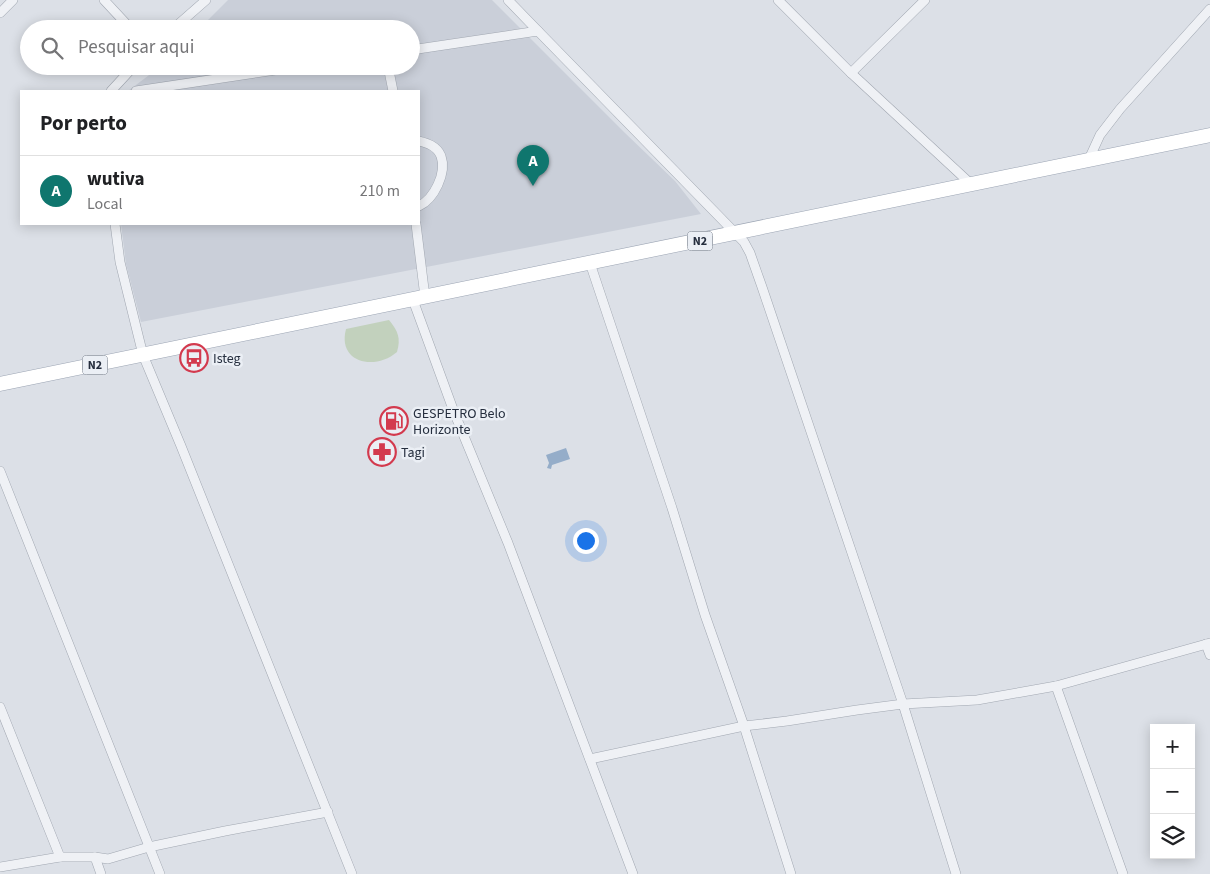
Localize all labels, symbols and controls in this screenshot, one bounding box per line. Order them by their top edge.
search box [20,20,420,75]
icon: search [38,34,66,62]
text: Pesquisar aqui [78,34,194,61]
text: Por perto [40,108,127,138]
pin: A [517,145,549,186]
text: wutiva [87,166,145,193]
text: A [51,180,61,202]
text: 210 m [360,180,400,202]
text: Local [87,193,123,215]
road number: N2 [688,232,712,250]
bus stop icon: Isteg [179,343,209,373]
place label: Isteg [213,349,241,369]
road number: N2 [82,356,108,374]
place label: GESPETRO Belo Horizonte [413,404,506,440]
fuel station icon: GESPETRO Belo Horizonte [379,406,409,436]
pharmacy icon: Tagi [367,437,397,467]
place label: Tagi [401,443,425,463]
your location [573,528,599,554]
map controls [1150,724,1195,859]
button: + [1150,724,1195,769]
button: − [1150,769,1195,814]
button: layers [1150,814,1195,859]

